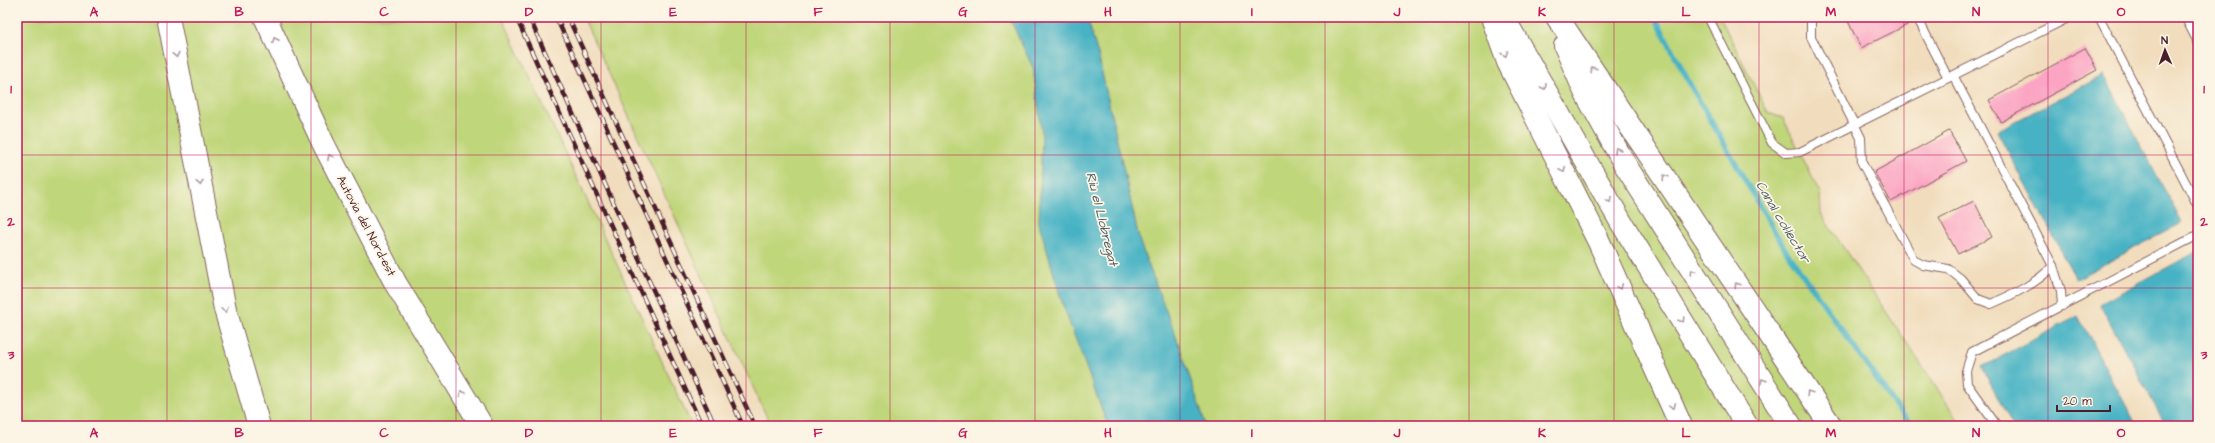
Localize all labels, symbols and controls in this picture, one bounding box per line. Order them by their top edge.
text: A [90,3,99,21]
text: B [234,3,244,21]
text: C [379,3,389,21]
text: D [525,3,534,21]
text: E [669,3,677,21]
text: F [813,3,823,21]
text: G [958,3,968,21]
text: H [1104,3,1112,21]
text: I [1251,3,1253,21]
text: J [1393,3,1401,21]
text: K [1538,3,1546,21]
text: L [1681,3,1691,21]
text: M [1826,3,1837,21]
text: N [1972,3,1980,21]
text: O [2117,3,2126,21]
north arrow [2145,30,2185,70]
text: N [2161,33,2168,48]
one-way arrow [272,36,280,44]
one-way arrow [1501,50,1509,57]
one-way arrow [171,52,179,58]
one-way arrow [1590,66,1597,73]
text: 1 [10,80,12,98]
text: 1 [2203,80,2205,98]
one-way arrow [1539,83,1546,90]
one-way arrow [1614,146,1621,154]
one-way arrow [327,154,335,162]
one-way arrow [1558,166,1566,173]
water label: Riu el Llobregat [1081,170,1123,270]
street label: Autovia del Nord-est [332,173,400,279]
one-way arrow [1662,174,1670,181]
water label: Canal col·lector [1751,178,1816,268]
one-way arrow [196,180,204,186]
one-way arrow [1604,196,1611,203]
text: 2 [6,213,15,231]
text: 2 [2199,213,2208,231]
one-way arrow [1691,269,1698,276]
one-way arrow [1734,282,1742,289]
one-way arrow [1615,283,1623,290]
one-way arrow [221,307,229,314]
one-way arrow [1677,316,1684,323]
text: 3 [7,346,15,364]
text: 3 [2200,346,2208,364]
one-way arrow [1760,378,1768,385]
scale bar [2057,387,2110,413]
one-way arrow [460,390,467,397]
one-way arrow [1807,391,1814,398]
text: 20 m [2063,393,2092,410]
one-way arrow [1668,401,1676,409]
text: A [90,424,99,442]
text: B [234,424,244,442]
text: C [379,424,389,442]
text: D [525,424,534,442]
text: E [669,424,677,442]
text: F [813,424,823,442]
text: G [958,424,968,442]
text: H [1104,424,1112,442]
text: I [1251,424,1253,442]
text: J [1393,424,1401,442]
text: K [1538,424,1546,442]
text: L [1681,424,1691,442]
text: M [1826,424,1837,442]
text: N [1972,424,1980,442]
text: O [2117,424,2126,442]

